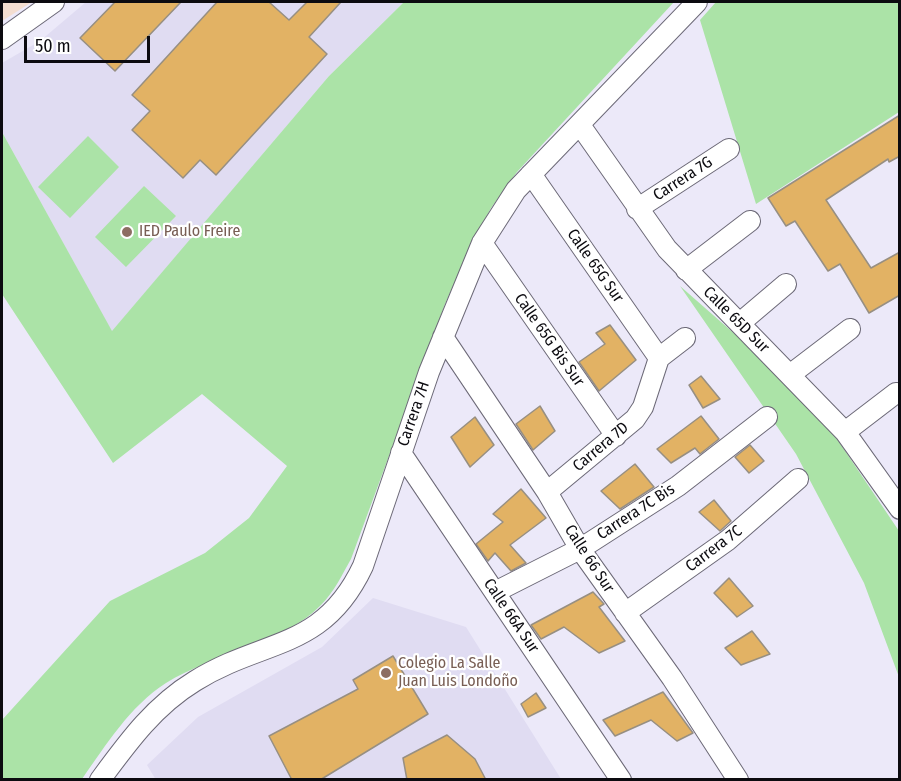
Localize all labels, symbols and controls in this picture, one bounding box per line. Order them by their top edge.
scale bar [27,24,153,62]
text: 50 m [35,35,71,57]
street label: Carrera 7G [650,153,716,205]
place label: IED Paulo Freire [139,222,240,242]
marker: IED Paulo Freire [120,225,134,239]
street label: Calle 65G Sur [563,225,627,307]
street label: Calle 65D Sur [699,283,773,357]
street label: Calle 65G Bis Sur [510,290,588,390]
street label: Carrera 7H [394,379,434,449]
street label: Carrera 7D [569,418,633,476]
street label: Carrera 7C Bis [593,480,679,544]
street label: Calle 66 Sur [560,521,618,597]
street label: Carrera 7C [682,522,746,576]
street label: Calle 66A Sur [479,575,543,657]
place label: Colegio La Salle Juan Luis Londoño [398,654,518,692]
marker: Colegio La Salle Juan Luis Londoño [379,666,393,680]

